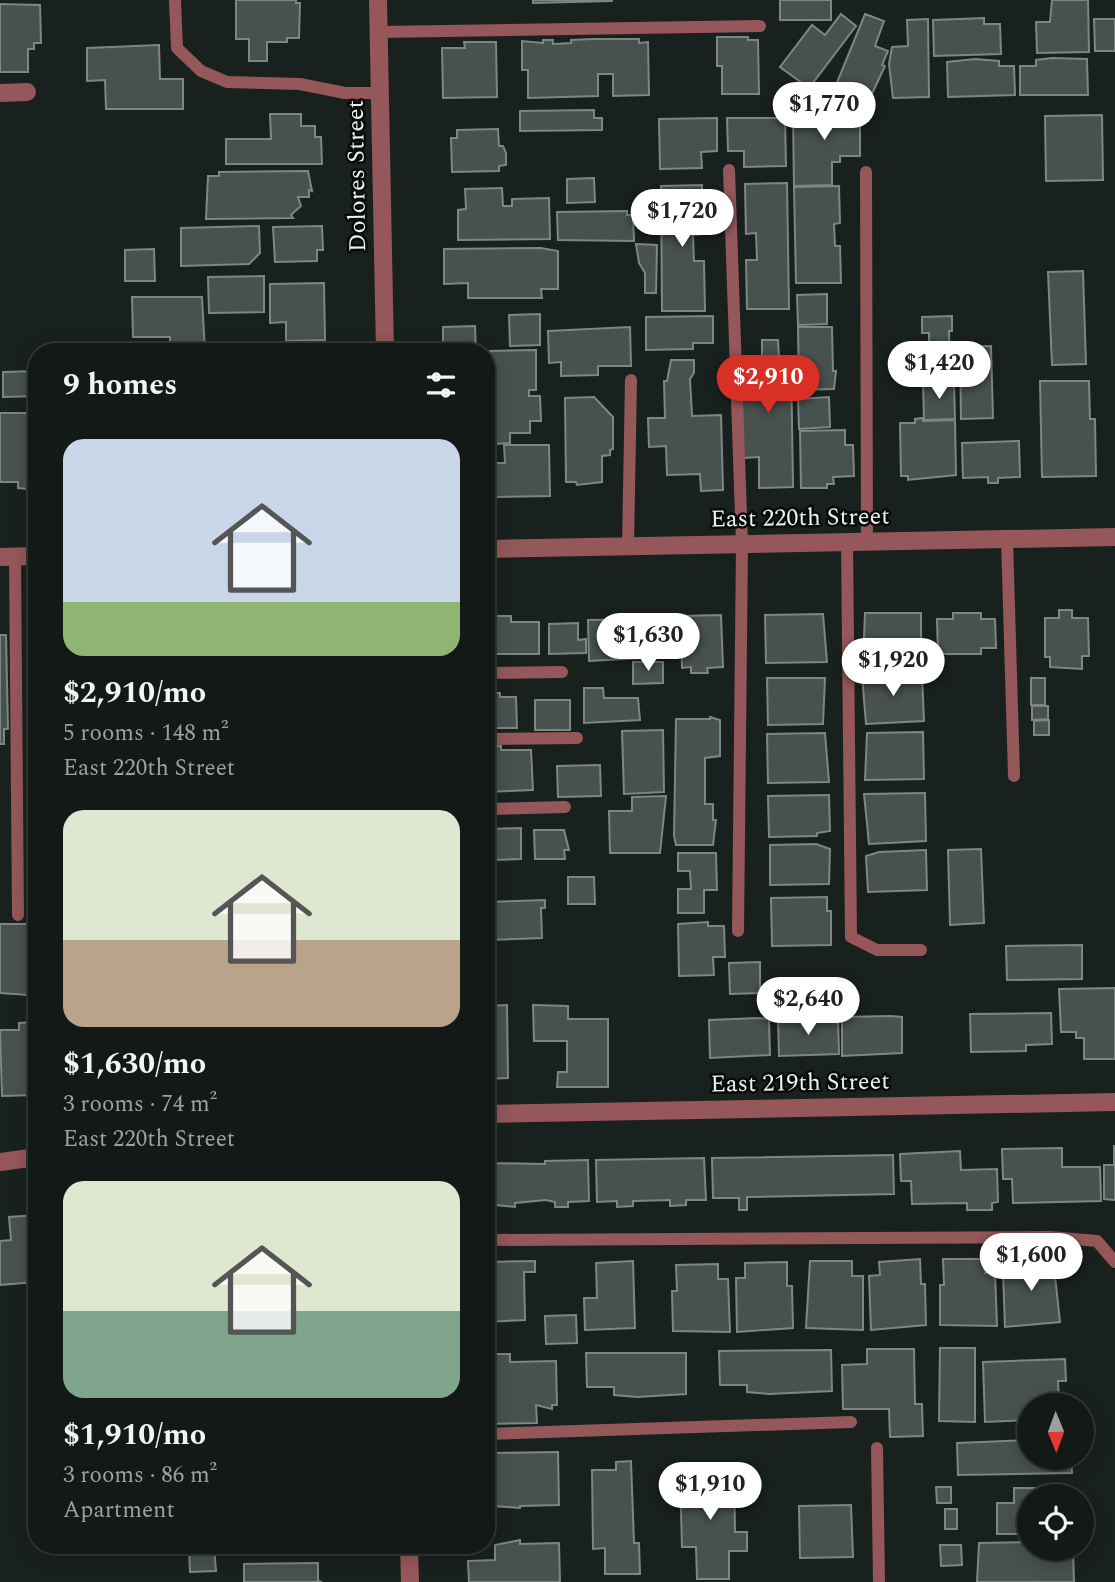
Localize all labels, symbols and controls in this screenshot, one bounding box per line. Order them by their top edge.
pin: $1,770 [767,82,881,142]
text: $1,770 [789,87,859,122]
street label: Dolores Street [338,100,376,252]
pin: $1,720 [625,190,739,249]
text: $1,720 [647,194,717,229]
pin: $1,420 [882,342,996,401]
text: $1,420 [904,346,974,381]
pin: $2,910 [711,356,825,415]
text: $2,910 [733,360,803,395]
text: 9 homes [63,362,177,408]
icon: filters [422,366,460,404]
icon: home [199,485,325,611]
street label: East 220th Street [710,498,890,538]
pin: $1,630 [591,614,705,673]
text: $1,630 [613,618,683,653]
pin: $1,920 [836,638,950,698]
text: $1,920 [858,643,928,678]
text: $2,910/mo [63,670,206,716]
text: 5 rooms · 148 m² [63,716,229,751]
text: East 220th Street [63,751,235,786]
icon: home [199,856,325,982]
pin: $2,640 [751,978,865,1037]
text: $2,640 [773,982,843,1017]
text: $1,630/mo [63,1041,206,1087]
street label: East 219th Street [710,1063,890,1103]
text: 3 rooms · 74 m² [63,1087,217,1122]
text: East 220th Street [63,1122,235,1157]
icon: home [199,1227,325,1353]
pin: $1,600 [974,1234,1088,1293]
text: $1,600 [996,1238,1066,1273]
north arrow [1017,1393,1094,1470]
map controls [1017,1393,1094,1561]
text: $1,910/mo [63,1412,206,1458]
text: 3 rooms · 86 m² [63,1458,217,1493]
pin: $1,910 [653,1462,767,1522]
text: $1,910 [675,1467,745,1502]
button: locate [1017,1484,1094,1561]
text: Apartment [63,1493,175,1528]

